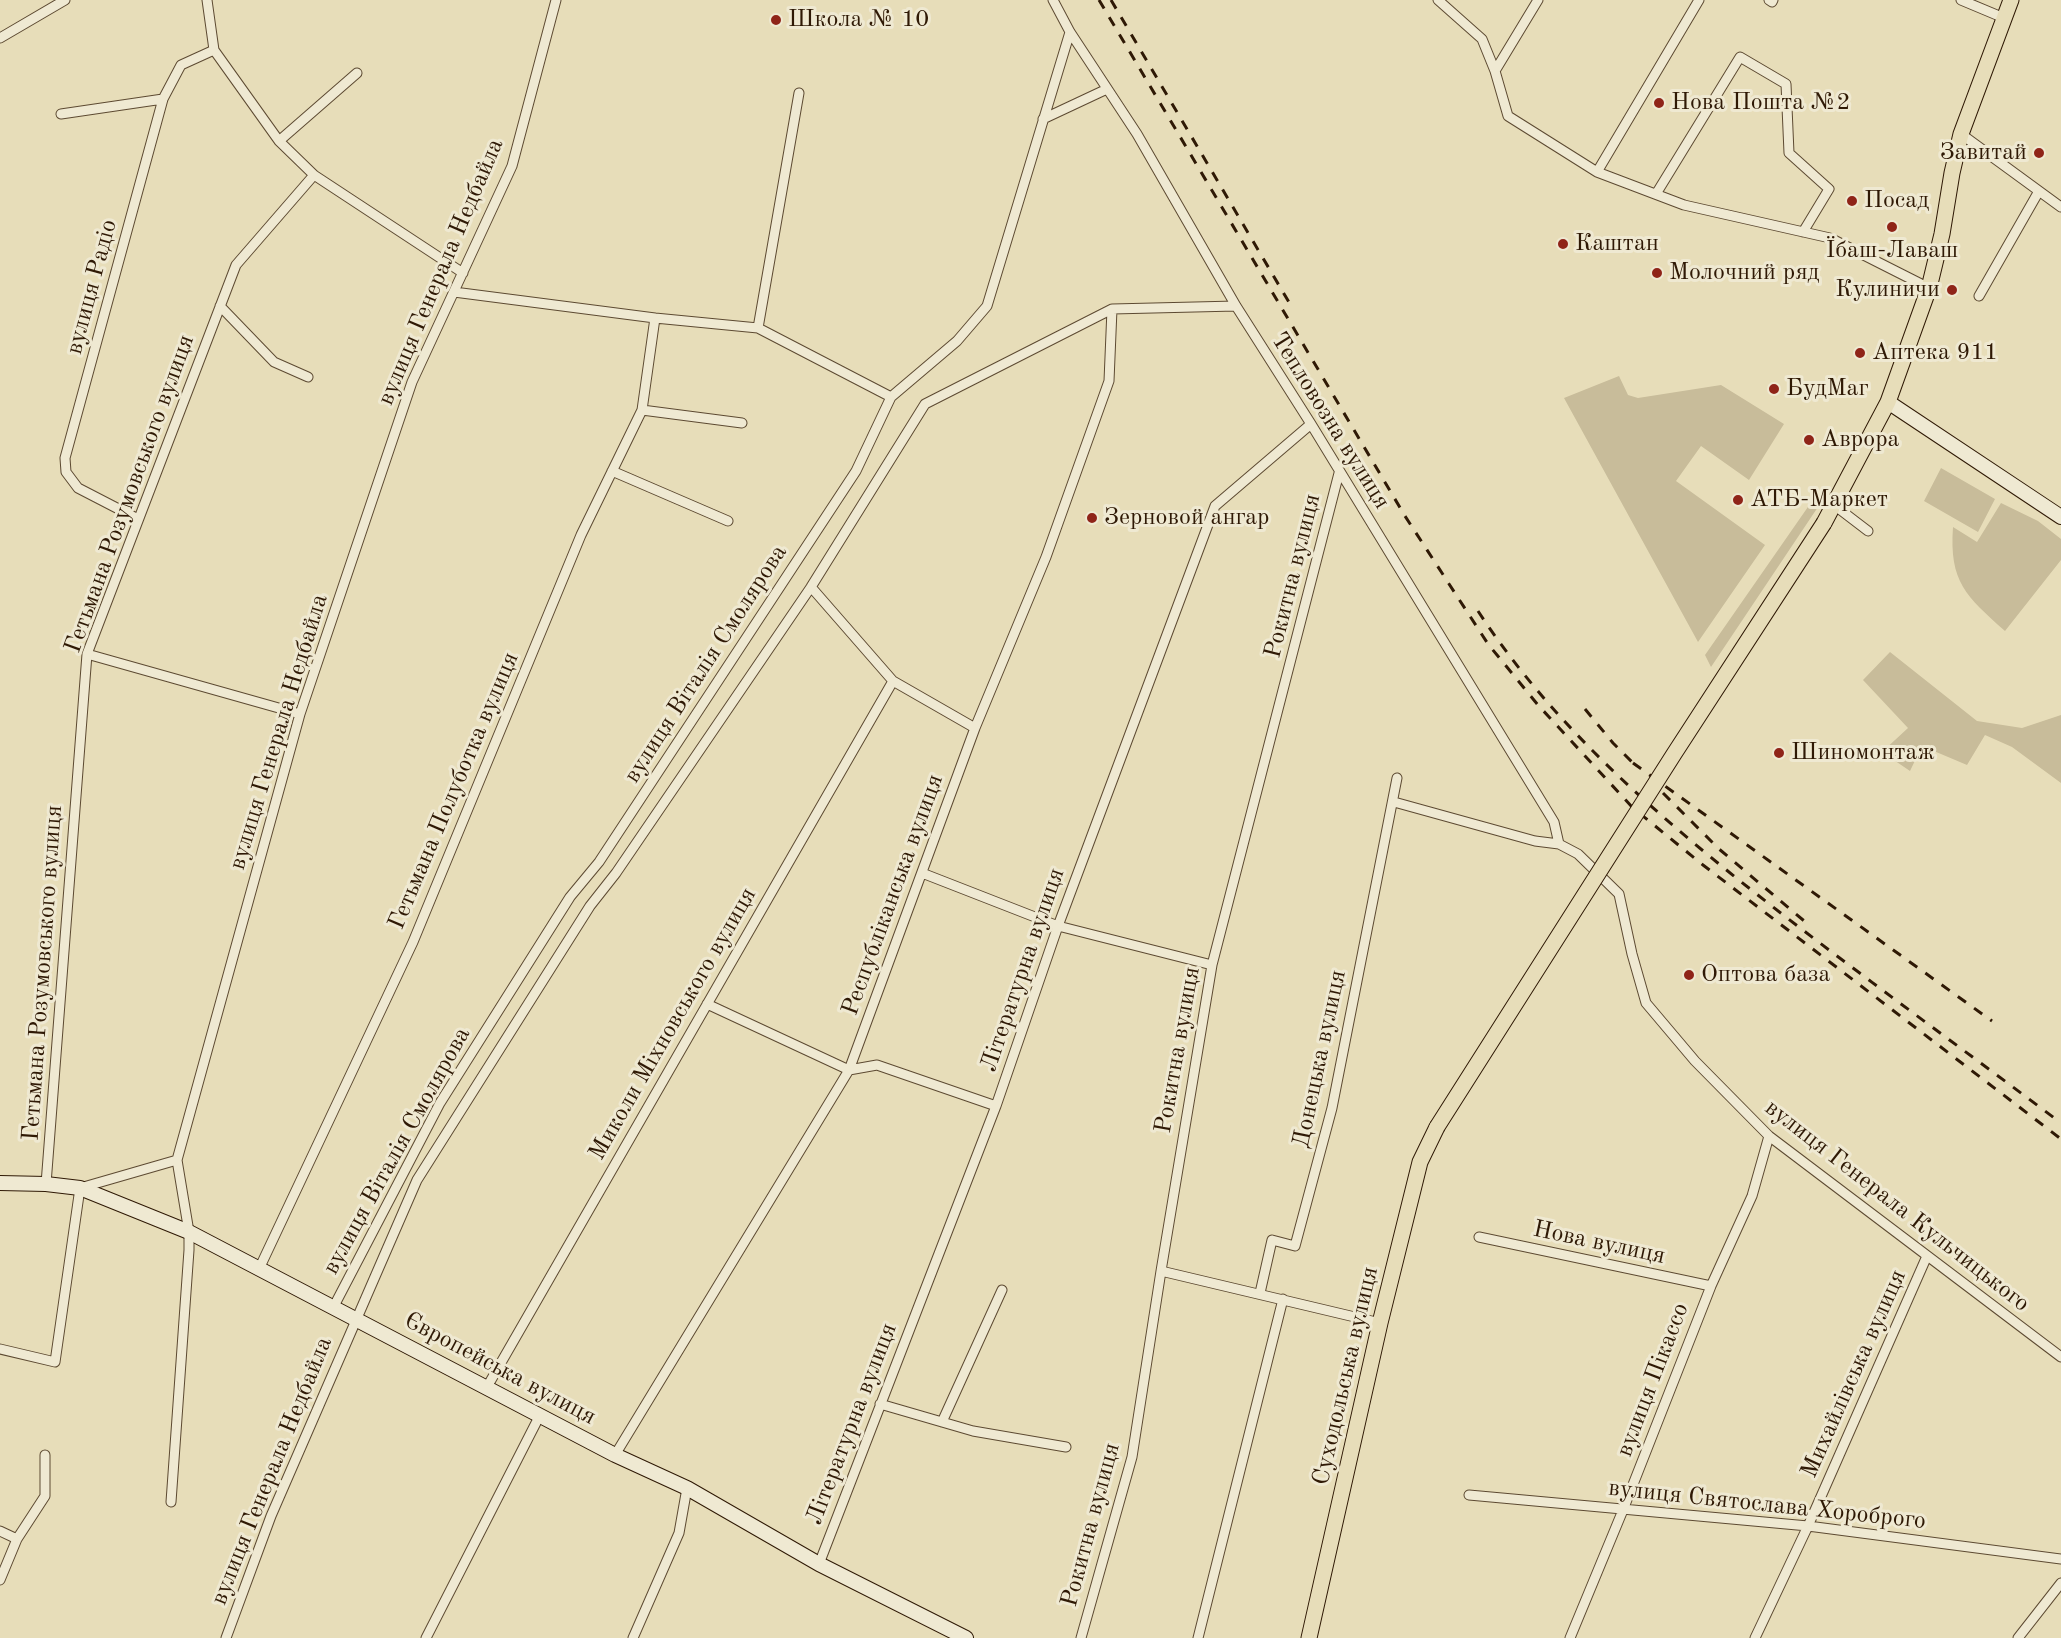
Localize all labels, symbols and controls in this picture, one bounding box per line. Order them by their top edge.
place label: Школа № 10 [788,6,929,34]
marker: Школа № 10 [769,13,783,27]
place label: Нова Пошта №2 [1671,89,1850,117]
marker: Нова Пошта №2 [1652,96,1666,110]
street label: вулиця Генерала Недбайла [372,134,510,410]
place label: Завитай [1940,139,2027,167]
marker: Завитай [2032,146,2046,160]
place label: Посад [1864,187,1929,215]
marker: Посад [1845,194,1859,208]
street label: вулиця Радіо [60,216,124,358]
marker: Їбаш-Лаваш [1885,220,1899,234]
place label: Каштан [1575,230,1659,258]
marker: Каштан [1556,237,1570,251]
place label: Їбаш-Лаваш [1826,237,1958,265]
place label: Молочний ряд [1669,259,1819,287]
marker: Молочний ряд [1650,266,1664,280]
place label: Кулиничи [1835,276,1940,304]
marker: Кулиничи [1945,283,1959,297]
street label: Тепловозна вулиця [1264,327,1396,515]
street label: Гетьмана Розумовського вулиця [59,331,201,657]
place label: Аптека 911 [1872,339,1998,367]
marker: Аптека 911 [1853,346,1867,360]
place label: БудМаг [1786,375,1869,403]
marker: БудМаг [1767,382,1781,396]
place label: Аврора [1821,426,1899,454]
marker: Аврора [1802,433,1816,447]
place label: АТБ-Маркет [1750,486,1888,514]
street label: Рокитна вулиця [1259,491,1327,661]
marker: АТБ-Маркет [1731,493,1745,507]
place label: Зерновой ангар [1104,504,1270,532]
marker: Зерновой ангар [1085,511,1099,525]
street label: вулиця Віталія Смолярова [618,539,794,789]
street label: вулиця Генерала Недбайла [223,591,335,873]
street label: Гетьмана Полуботка вулиця [382,648,526,934]
place label: Шиномонтаж [1791,739,1935,767]
marker: Шиномонтаж [1772,746,1786,760]
street label: Республіканська вулиця [836,771,950,1019]
street label: Гетьмана Розумовського вулиця [17,804,69,1142]
street label: Літературна вулиця [975,864,1071,1076]
street label: Миколи Міхновського вулиця [583,883,763,1165]
place label: Оптова база [1701,961,1830,989]
street label: Рокитна вулиця [1149,965,1207,1135]
street label: Донецька вулиця [1287,967,1353,1151]
marker: Оптова база [1682,968,1696,982]
street label: вулиця Віталія Смолярова [317,1022,477,1280]
street label: вулиця Генерала Кульчицького [1759,1094,2035,1318]
street label: Нова вулиця [1530,1215,1668,1271]
street label: Суходольська вулиця [1307,1264,1385,1488]
street label: Михайлівська вулиця [1795,1265,1913,1483]
street label: вулиця Пікассо [1610,1299,1696,1461]
street label: Європейська вулиця [399,1306,601,1432]
street label: Літературна вулиця [800,1319,904,1529]
street label: вулиця Генерала Недбайла [205,1333,339,1609]
street label: Рокитна вулиця [1055,1440,1127,1610]
street label: вулиця Святослава Хороброго [1607,1474,1927,1536]

